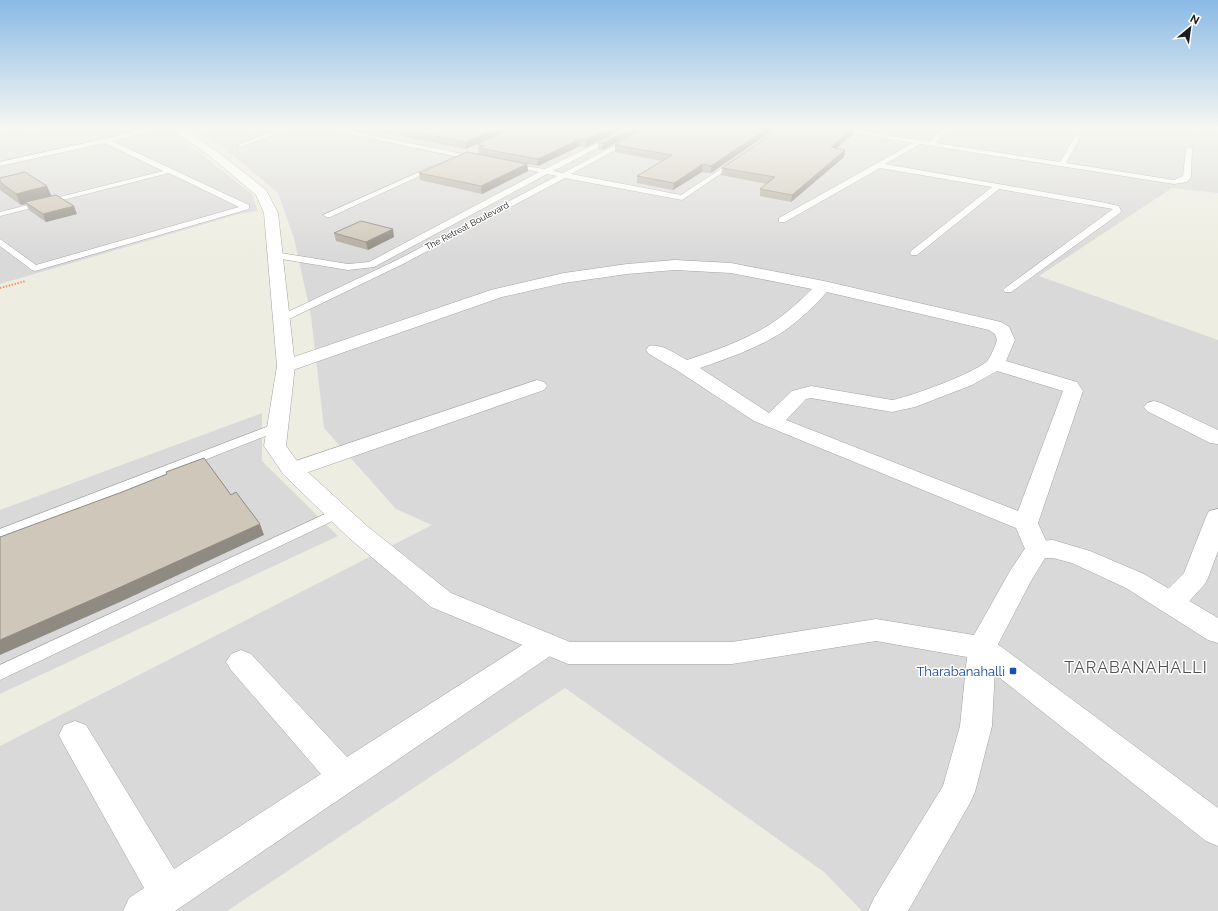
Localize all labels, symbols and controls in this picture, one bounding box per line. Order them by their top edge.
north arrow [1170,8,1210,48]
text: N [1188,12,1201,27]
street label: The Retreat Boulevard [423,199,511,252]
district label: TARABANAHALLI [1064,658,1208,677]
place label: Tharabanahalli [916,664,1005,679]
marker: Tharabanahalli [1008,666,1018,676]

